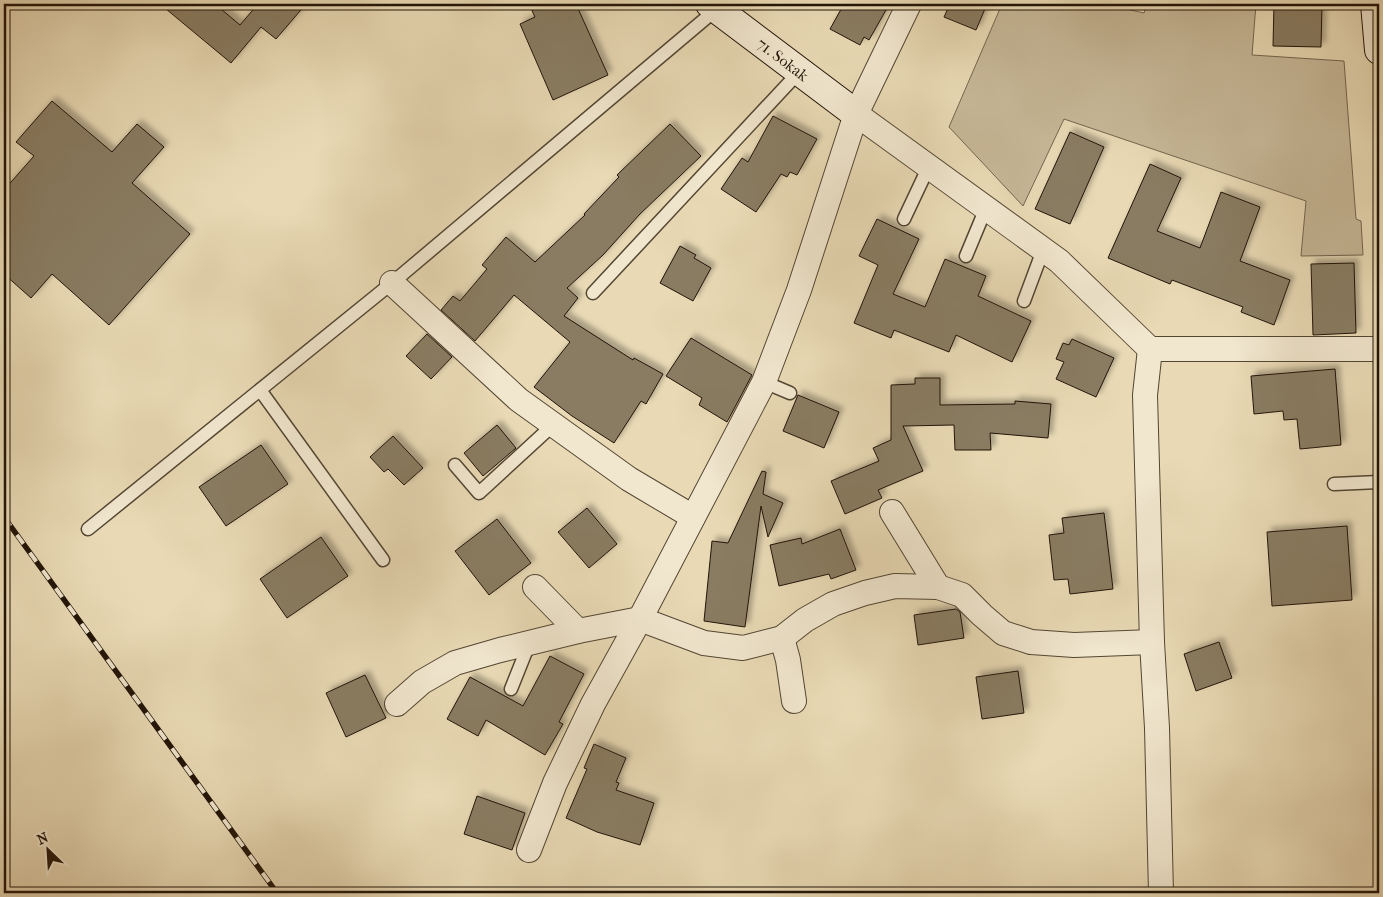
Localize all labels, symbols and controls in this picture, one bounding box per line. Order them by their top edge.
street label: 71. Sokak [753,34,813,86]
north arrow [22,824,72,874]
text: N [34,829,51,849]

